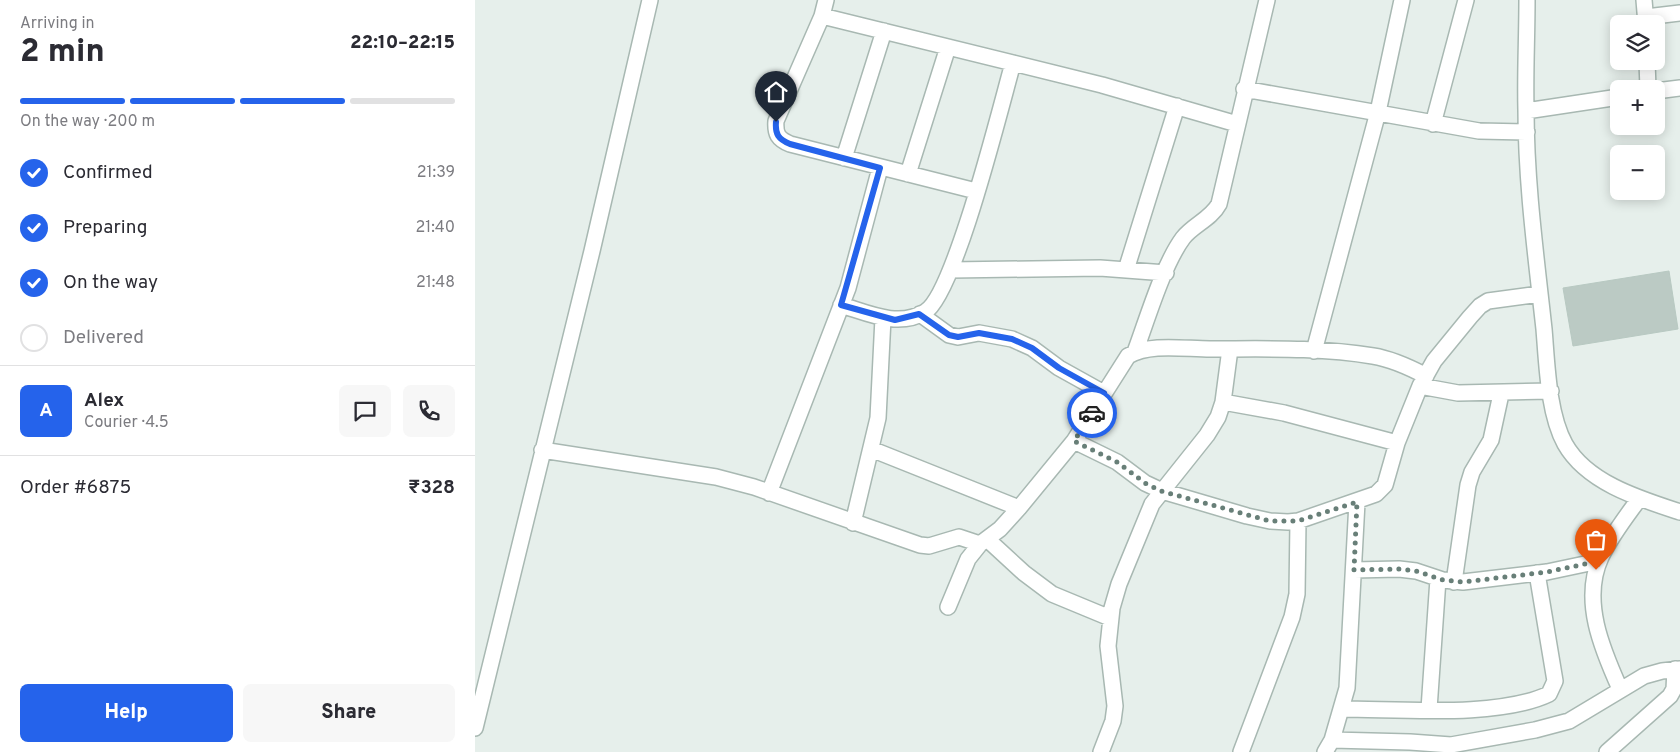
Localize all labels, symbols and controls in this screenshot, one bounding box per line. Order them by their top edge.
text: Arriving in [20,14,95,34]
map controls [1610,15,1665,200]
button: layers [1610,15,1665,70]
text: 22:10–22:15 [350,31,455,55]
text: 2 min [20,33,105,73]
pin [755,71,797,122]
icon: home [762,78,790,106]
button: + [1610,80,1665,135]
text: On the way · 200 m [20,112,155,132]
button: − [1610,145,1665,200]
icon: check [20,159,48,187]
text: Confirmed [63,161,153,185]
text: 21:39 [417,163,455,183]
icon: check [20,214,48,242]
text: Preparing [63,216,147,240]
text: 21:40 [415,218,455,238]
icon: check [20,269,48,297]
text: On the way [63,271,158,295]
text: 21:48 [416,273,455,293]
text: Delivered [63,326,144,350]
button: chat [339,385,391,437]
button: phone [403,385,455,437]
courier [1067,388,1117,438]
text: Alex [84,389,124,413]
text: A [39,399,53,423]
icon: car [1078,399,1106,427]
text: Courier · 4.5 [84,413,169,433]
text: Order #6875 [20,476,131,500]
text: ₹328 [408,476,455,500]
pin [1575,519,1617,570]
icon: bag [1582,526,1610,554]
button: Help [20,684,233,742]
button: Share [243,684,455,742]

